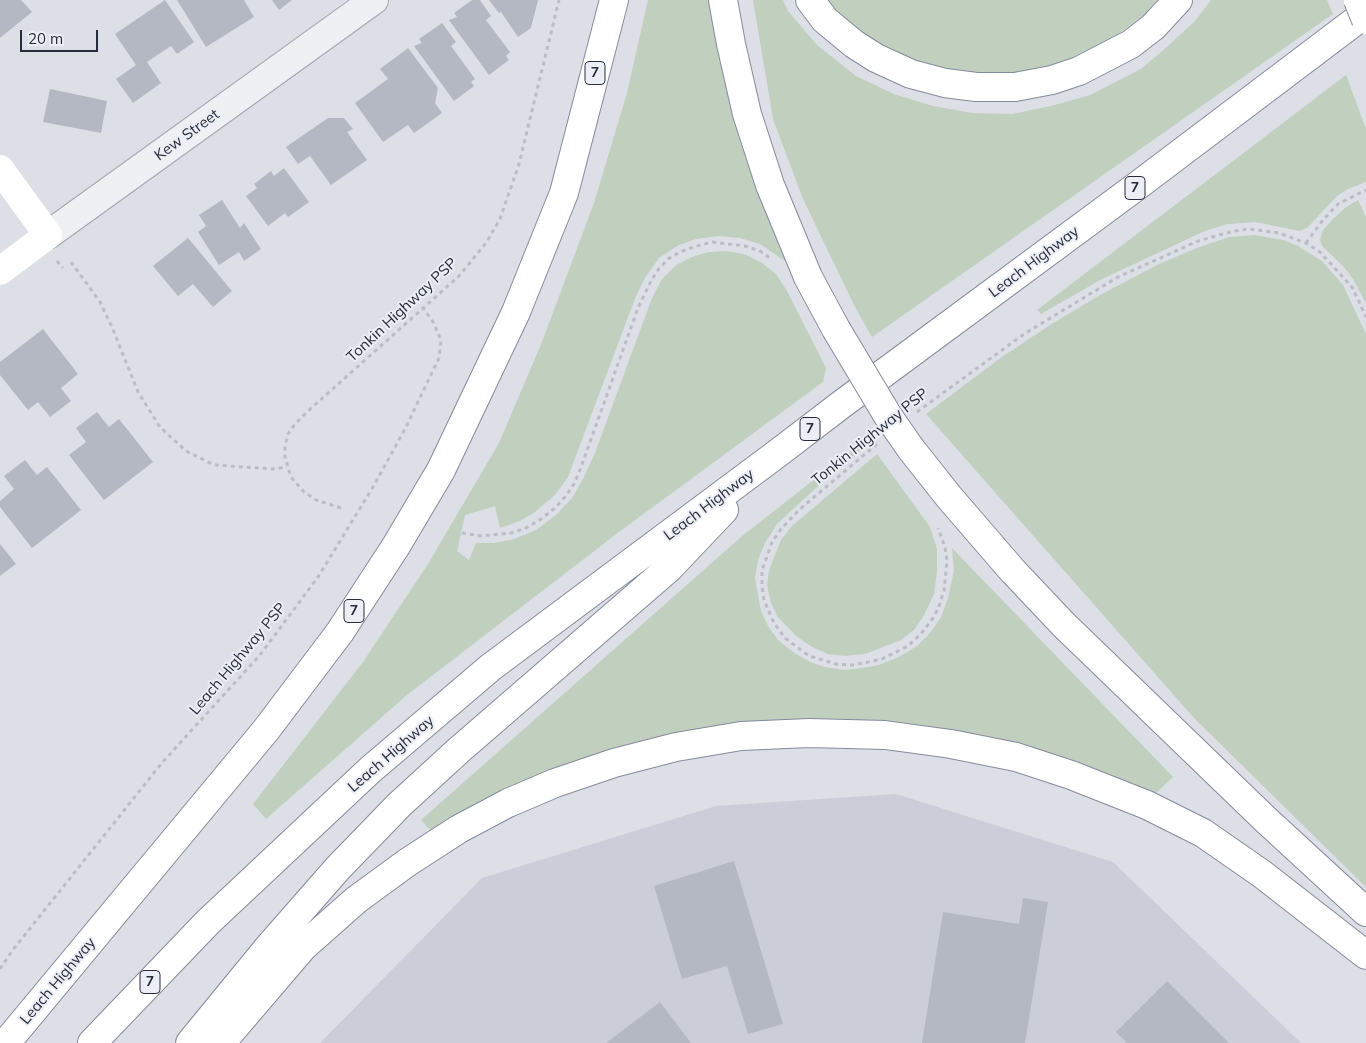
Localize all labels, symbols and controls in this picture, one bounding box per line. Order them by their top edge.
scale bar [22,20,100,52]
text: 20 m [28,29,63,48]
road number: 7 [585,62,605,84]
street label: Kew Street [151,105,223,165]
road number: 7 [1125,177,1145,200]
street label: Leach Highway [985,222,1083,302]
street label: Tonkin Highway PSP [343,254,461,366]
street label: Tonkin Highway PSP [808,384,932,490]
road number: 7 [800,418,820,440]
street label: Leach Highway [660,465,758,545]
street label: Leach Highway PSP [186,599,290,719]
road number: 7 [344,600,364,622]
street label: Leach Highway [344,712,438,796]
street label: Leach Highway [16,934,100,1028]
road number: 7 [140,970,160,994]

